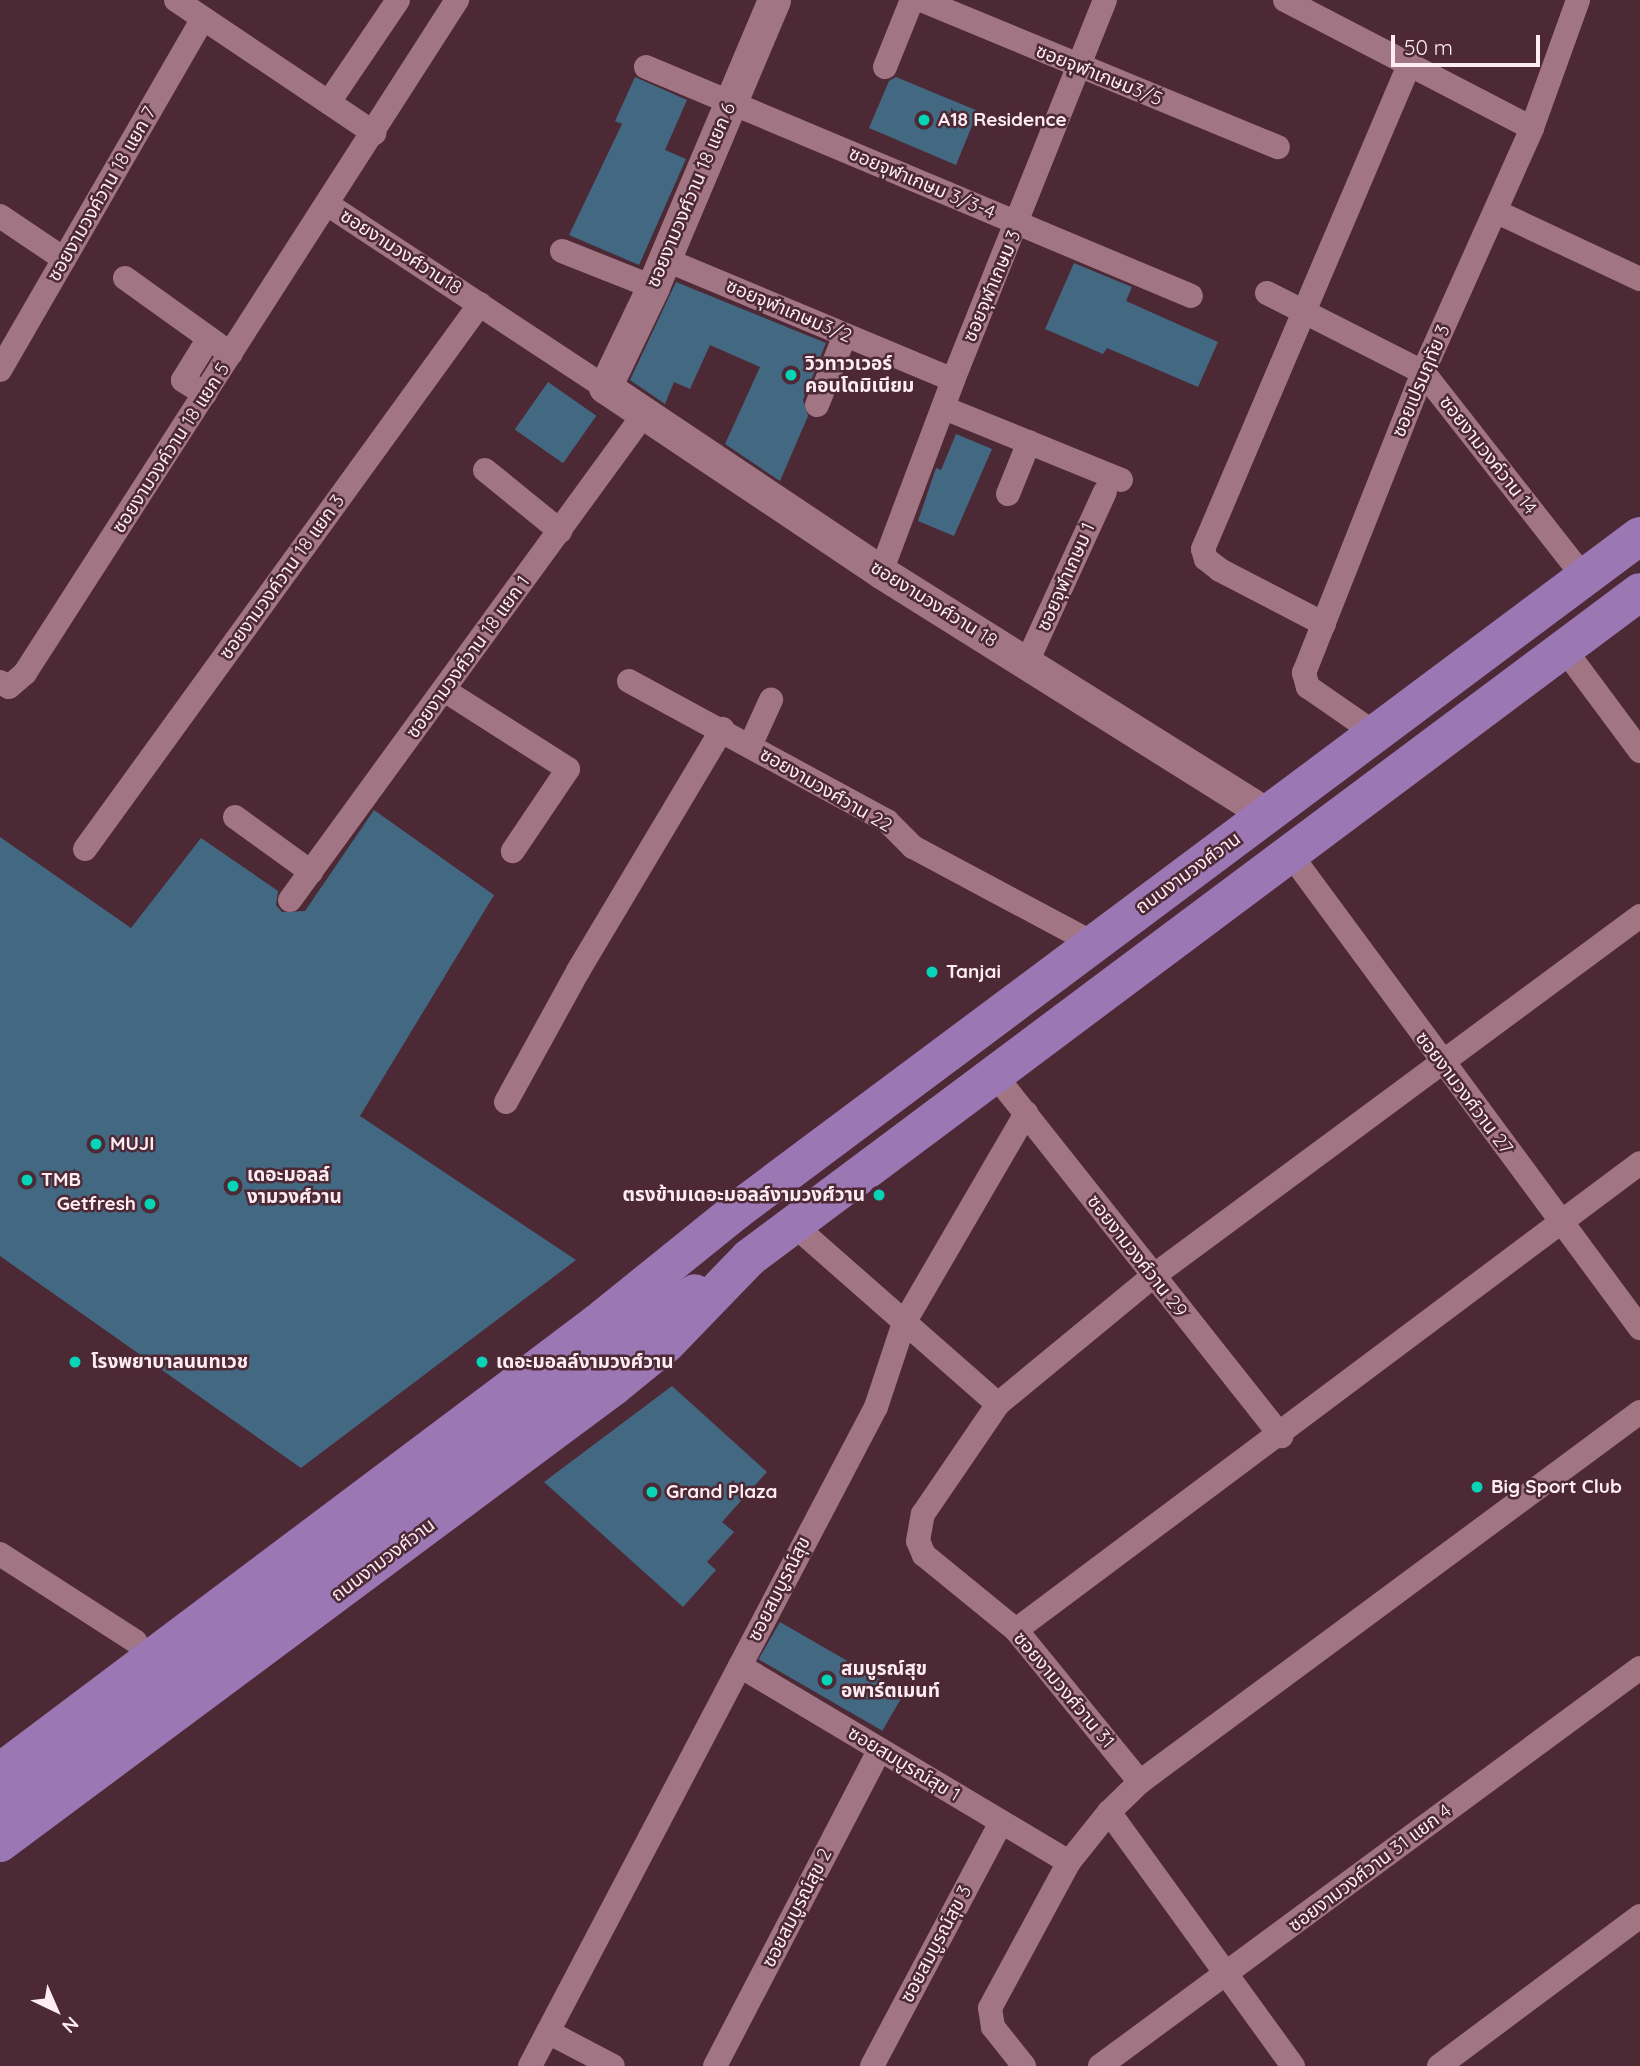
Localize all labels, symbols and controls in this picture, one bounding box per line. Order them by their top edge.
scale bar [1395,21,1544,65]
text: 50 m [1404,34,1453,60]
street label: ซอยจุฬาเกษม3/5 [1032,39,1166,111]
street label: ซอยงามวงศ์วาน 18 แยก 6 [642,99,740,291]
street label: ซอยงามวงค์วาน 18 แยก 7 [43,103,161,285]
place label: A18 Residence [938,109,1067,131]
marker: A18 Residence [916,112,932,128]
street label: ซอยจุฬาเกษม 3/3-4 [845,142,999,224]
street label: ซอยงามวงศ์วาน18 [336,204,466,300]
street label: ซอยจุฬาเกษม 3 [958,227,1026,345]
street label: ซอยจุฬาเกษม3/2 [723,274,855,348]
street label: ซอยเปรมฤทัย 3 [1387,321,1455,441]
place label: วิวทาวเวอร์ คอนโดมิเนียม [805,353,914,397]
street label: ซอยงามวงค์วาน 18 แยก 5 [107,359,235,537]
marker: วิวทาวเวอร์ คอนโดมิเนียม [783,367,799,383]
street label: ซอยงามวงค์วาน 14 [1435,391,1541,519]
street label: ซอยงามวงค์วาน 18 แยก 3 [215,490,349,664]
street label: ซอยจุฬาเกษม 1 [1032,519,1100,635]
street label: ซอยงามวงศ์วาน 18 [866,556,1002,652]
street label: ซอยงามวงศ์วาน 18 แยก 1 [401,571,535,743]
street label: ซอยงามวงศ์วาน 22 [756,743,896,837]
street label: ถนนงามวงศ์วาน [1131,827,1245,919]
place label: Tanjai [946,961,1001,983]
marker: Tanjai [924,964,940,980]
street label: ซอยงามวงศ์วาน 27 [1410,1027,1518,1159]
place label: MUJI [110,1133,154,1155]
marker: MUJI [88,1136,104,1152]
place label: เดอะมอลล์ งามวงศ์วาน [247,1164,342,1208]
place label: TMB [41,1169,81,1191]
marker: TMB [19,1172,35,1188]
marker: เดอะมอลล์ งามวงศ์วาน [225,1178,241,1194]
place label: ตรงข้ามเดอะมอลล์งามวงศ์วาน [623,1184,865,1206]
marker: ตรงข้ามเดอะมอลล์งามวงศ์วาน [871,1187,887,1203]
street label: ซอยงามวงศ์วาน 29 [1082,1190,1192,1322]
place label: Getfresh [57,1193,136,1215]
marker: Getfresh [142,1196,158,1212]
place label: โรงพยาบาลนนทเวช [91,1351,248,1373]
place label: เดอะมอลล์งามวงศ์วาน [496,1351,674,1373]
marker: โรงพยาบาลนนทเวช [65,1352,85,1372]
marker: เดอะมอลล์งามวงศ์วาน [474,1354,490,1370]
place label: Big Sport Club [1491,1476,1622,1498]
marker: Big Sport Club [1469,1479,1485,1495]
place label: Grand Plaza [666,1481,777,1503]
marker: Grand Plaza [644,1484,660,1500]
street label: ถนนงามวงศ์วาน [326,1513,440,1607]
street label: ซอยสมบูรณ์สุข [743,1533,815,1645]
street label: ซอยงามวงศ์วาน 31 [1009,1627,1119,1753]
place label: สมบูรณ์สุข อพาร์ตเมนท์ [841,1658,940,1702]
marker: สมบูรณ์สุข อพาร์ตเมนท์ [819,1672,835,1688]
street label: ซอยสมบูรณ์สุข 1 [844,1722,964,1806]
street label: ซอยงามวงศ์วาน 31 แยก 4 [1284,1799,1456,1937]
street label: ซอยสมบูรณ์สุข 2 [757,1845,837,1971]
street label: ซอยสมบูรณ์สุข 3 [895,1881,977,2007]
north arrow [21,1975,91,2045]
text: N [57,2012,84,2039]

